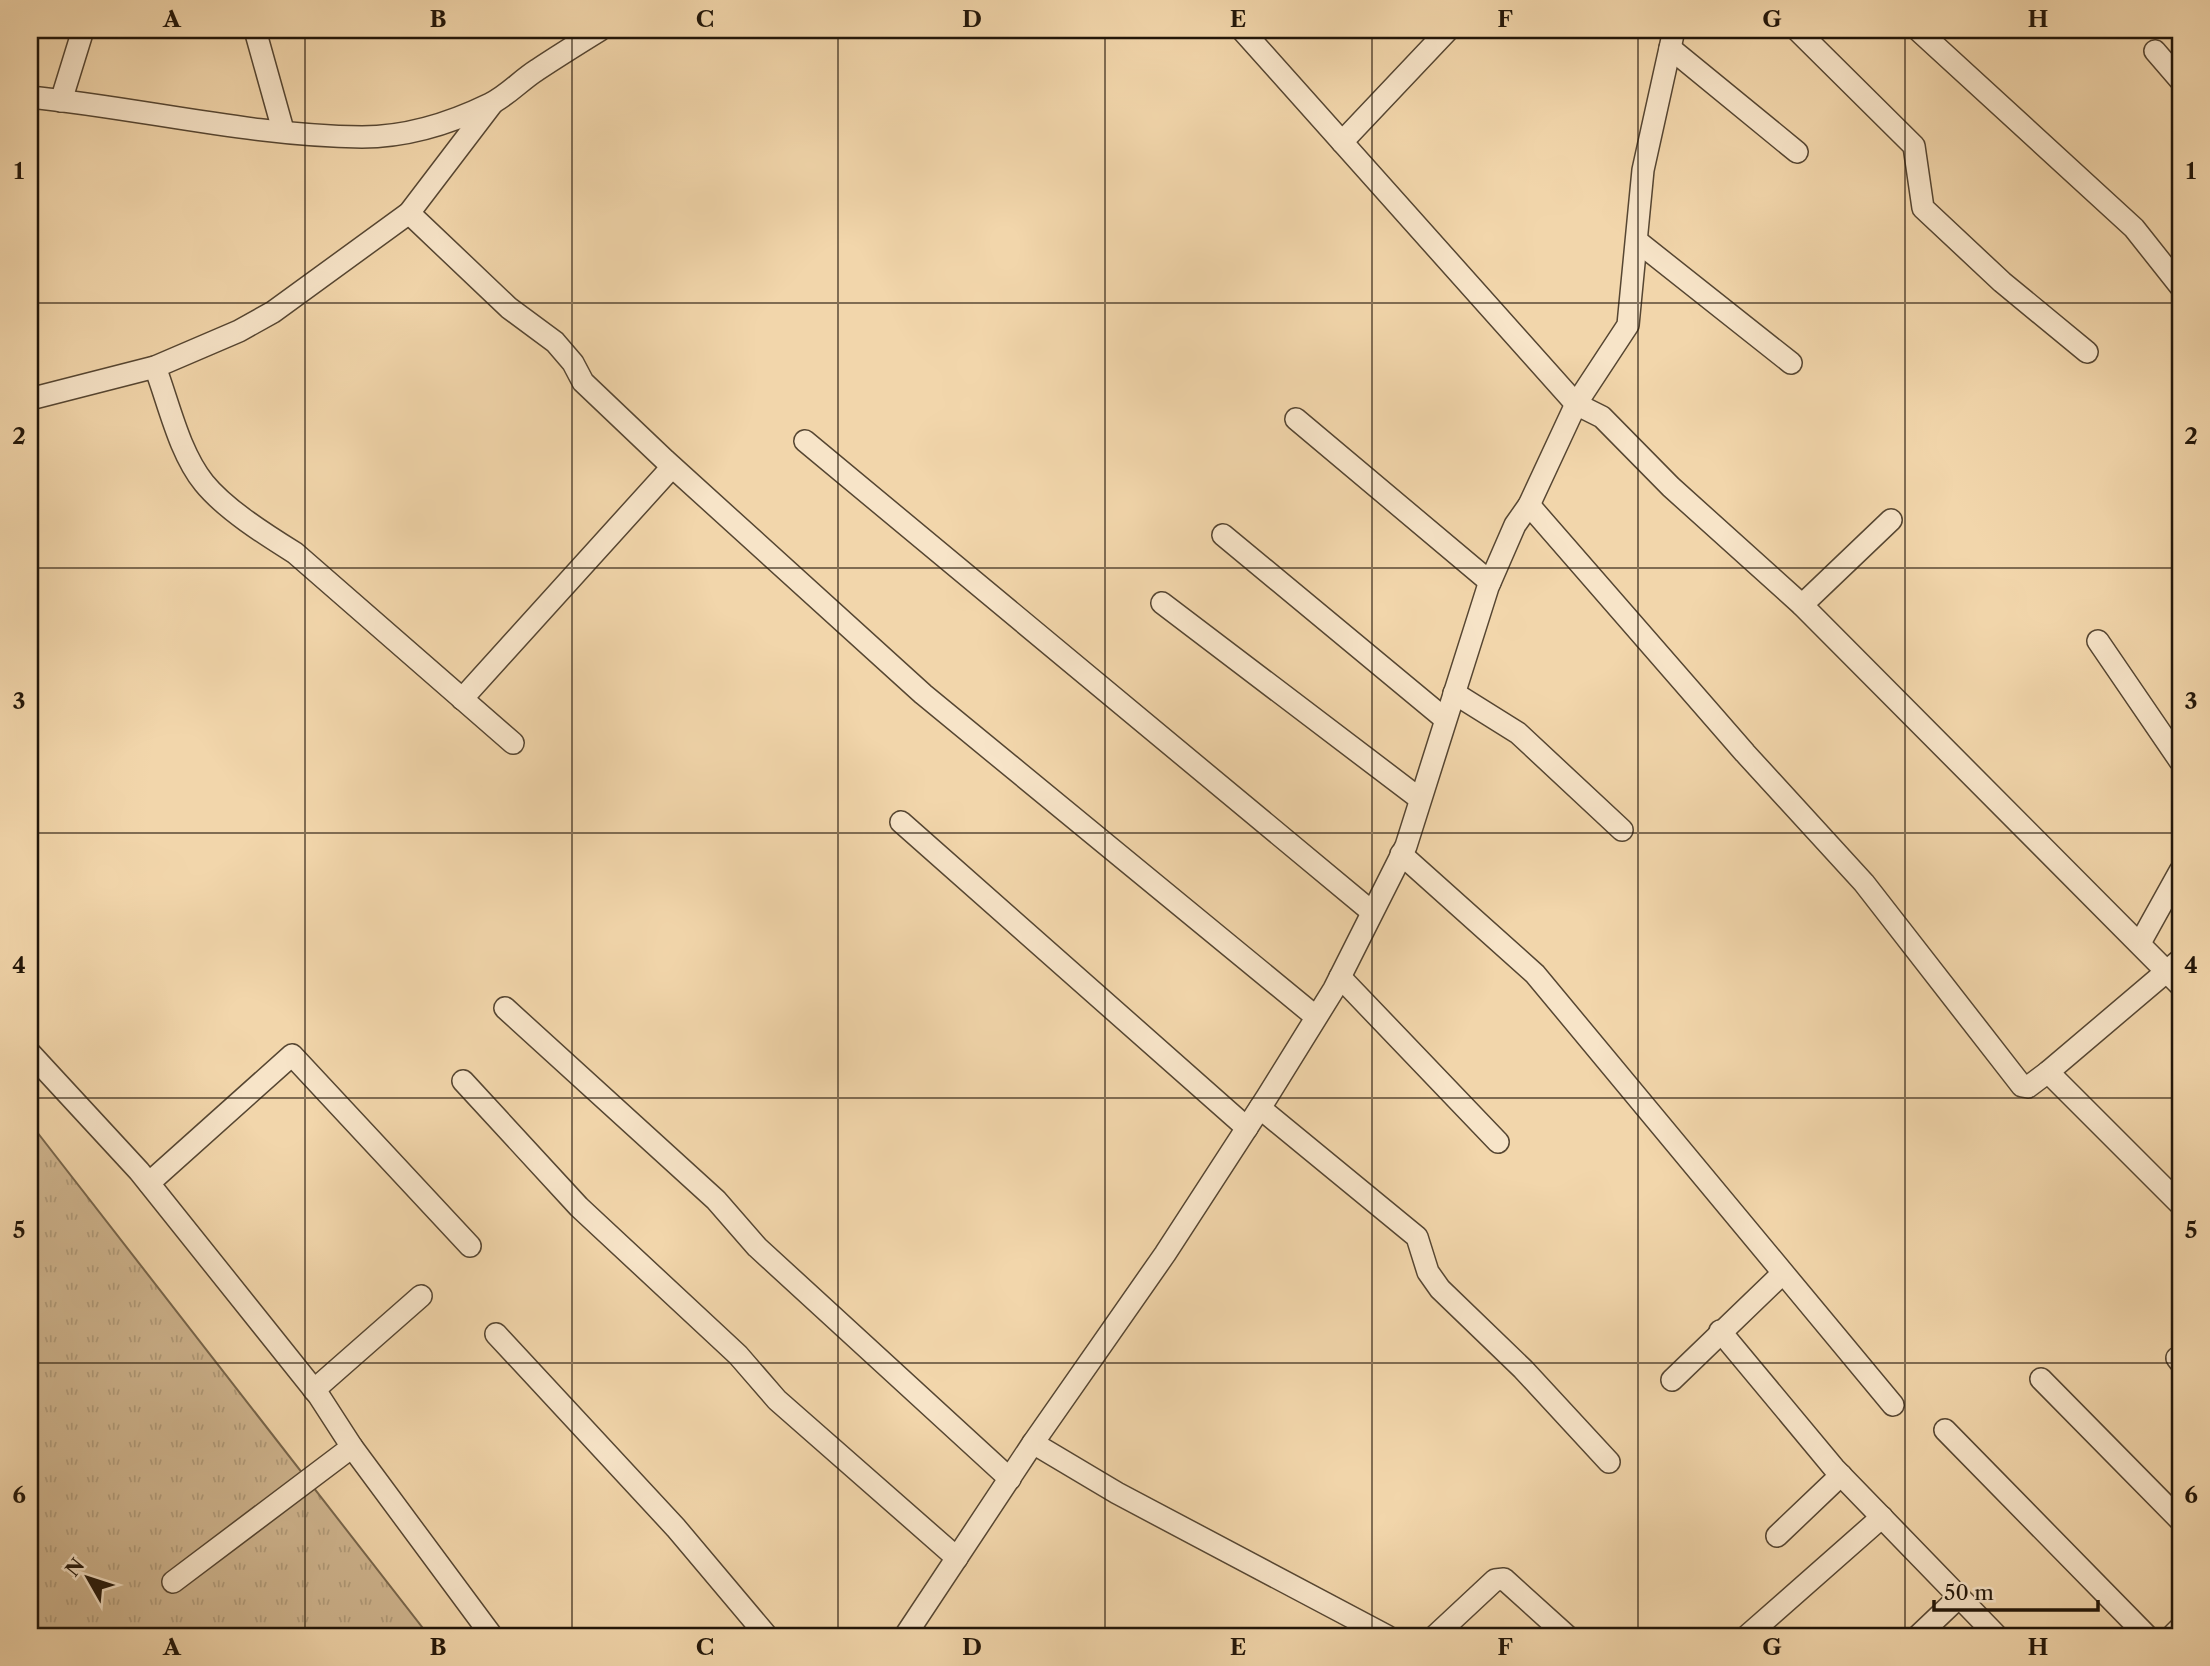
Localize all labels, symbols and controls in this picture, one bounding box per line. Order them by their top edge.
text: A [162,5,182,33]
text: B [429,5,447,33]
text: C [696,5,714,33]
text: D [962,5,982,33]
text: E [1230,5,1246,33]
text: F [1497,5,1513,33]
text: G [1762,5,1782,33]
text: H [2028,5,2049,33]
text: 1 [14,157,25,185]
text: 1 [2186,157,2197,185]
text: 2 [12,422,26,450]
text: 2 [2184,422,2198,450]
text: 3 [13,687,26,715]
text: 3 [2185,687,2198,715]
text: 4 [12,951,26,979]
text: 4 [2184,951,2198,979]
text: 5 [13,1216,25,1244]
text: 5 [2185,1216,2197,1244]
text: 6 [12,1481,26,1509]
text: 6 [2184,1481,2198,1509]
north arrow [52,1544,122,1614]
text: N [61,1554,89,1581]
scale bar [1934,1568,2098,1612]
text: 50 m [1944,1580,1994,1605]
text: A [162,1633,182,1661]
text: B [429,1633,447,1661]
text: C [696,1633,714,1661]
text: D [962,1633,982,1661]
text: E [1230,1633,1246,1661]
text: F [1497,1633,1513,1661]
text: G [1762,1633,1782,1661]
text: H [2028,1633,2049,1661]

